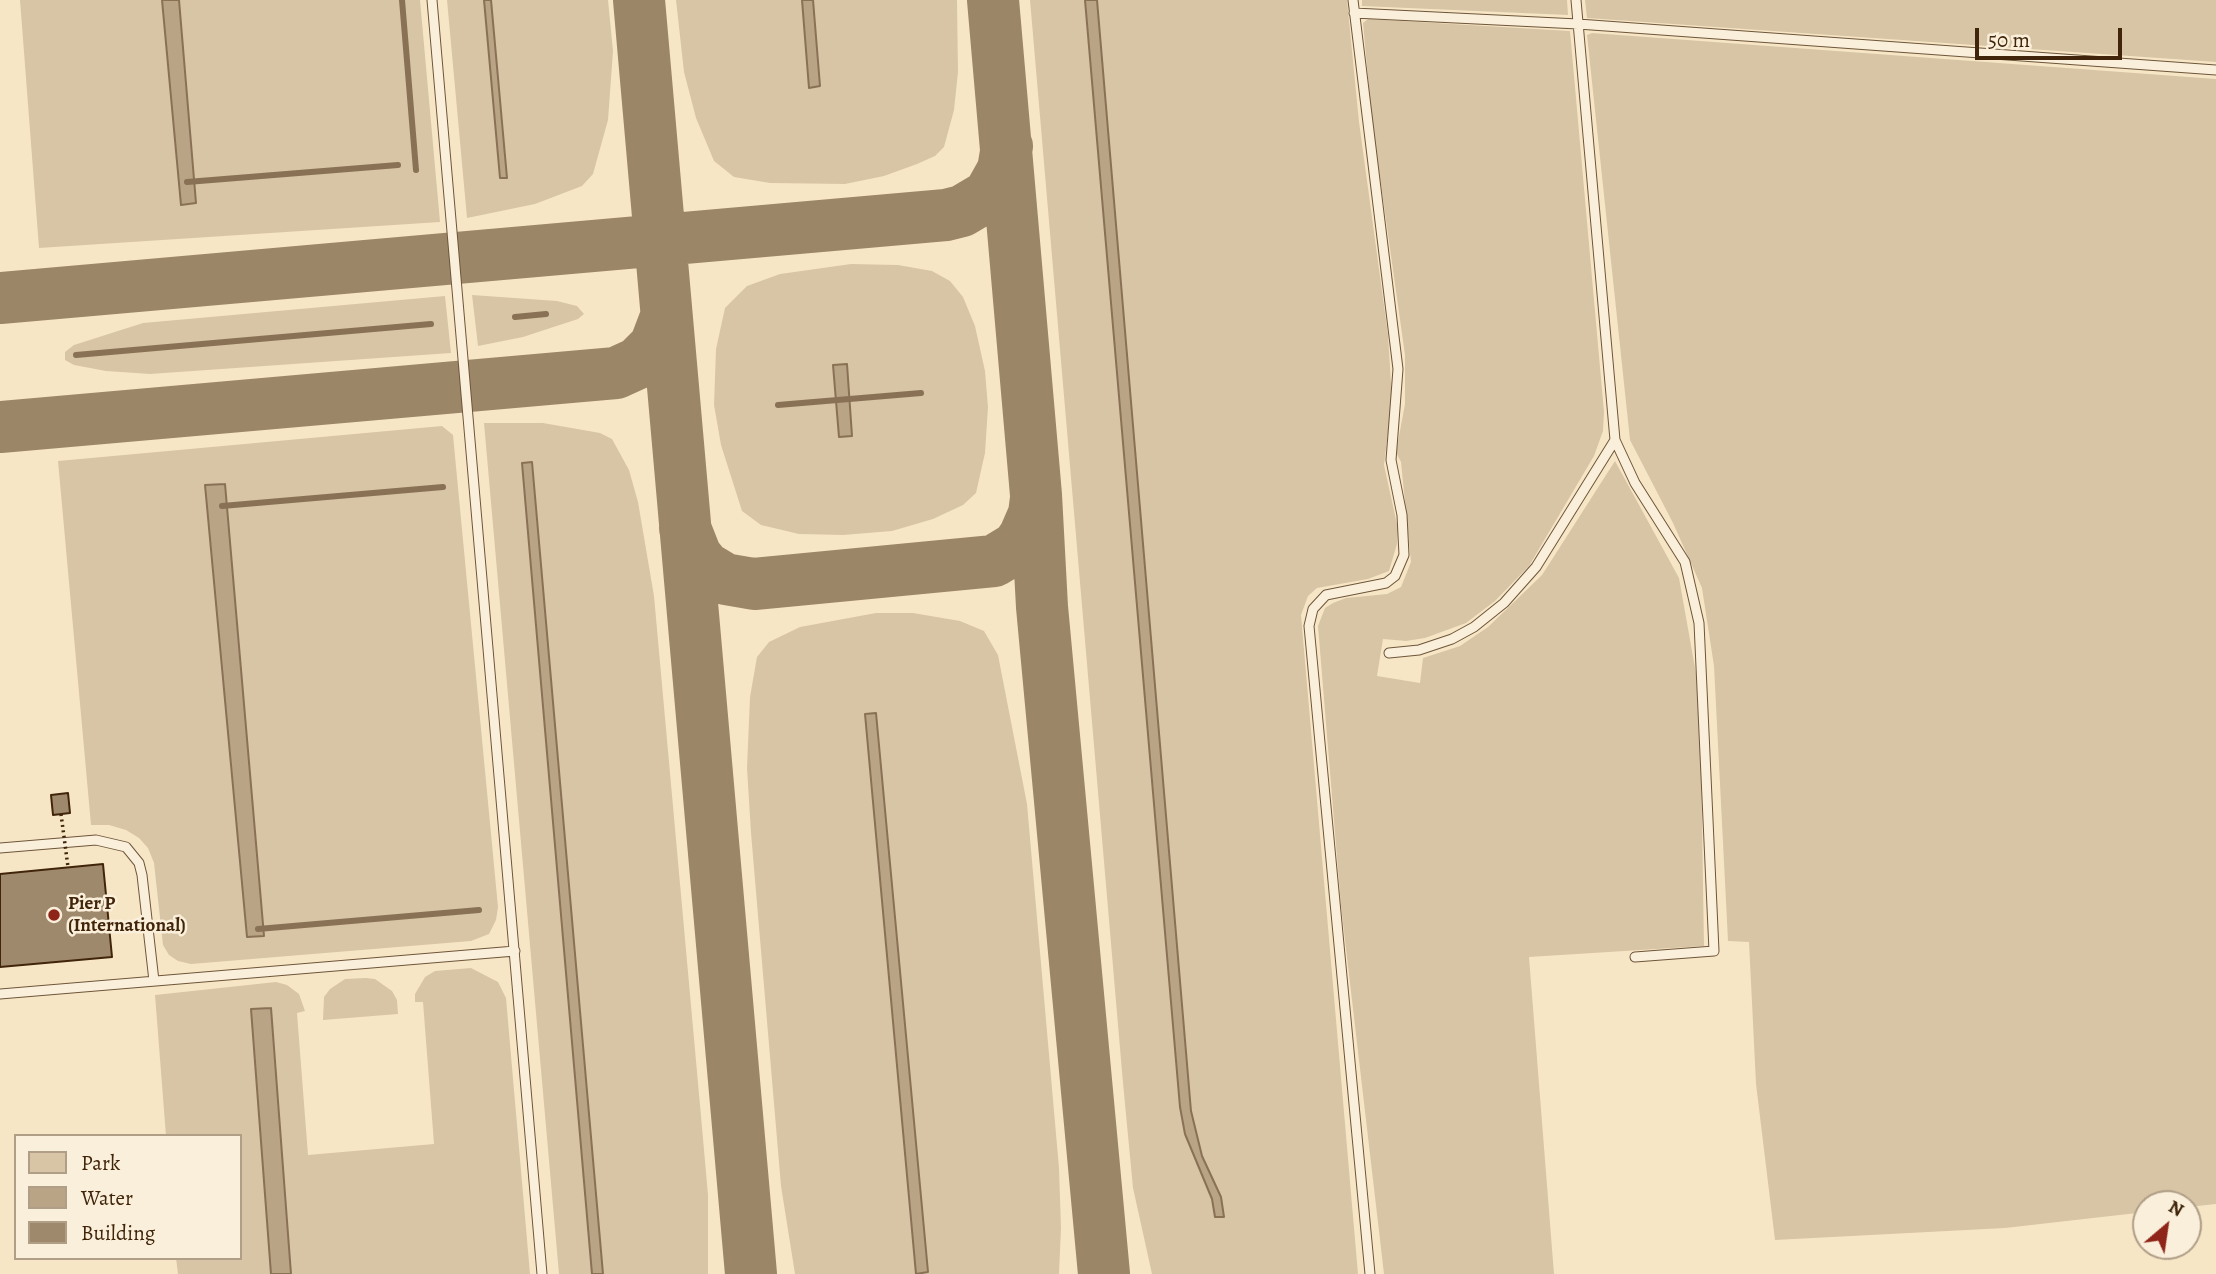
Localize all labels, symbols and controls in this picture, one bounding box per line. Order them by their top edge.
scale bar [1978,14,2125,58]
text: 50 m [1988,26,2030,54]
place label: Pier P (International) [68,893,186,937]
marker: Pier P (International) [46,907,62,923]
legend [14,1134,242,1260]
text: Park [81,1149,120,1177]
text: Water [81,1184,133,1212]
north arrow [2132,1190,2202,1260]
text: N [2164,1194,2189,1223]
text: Building [81,1219,155,1247]

